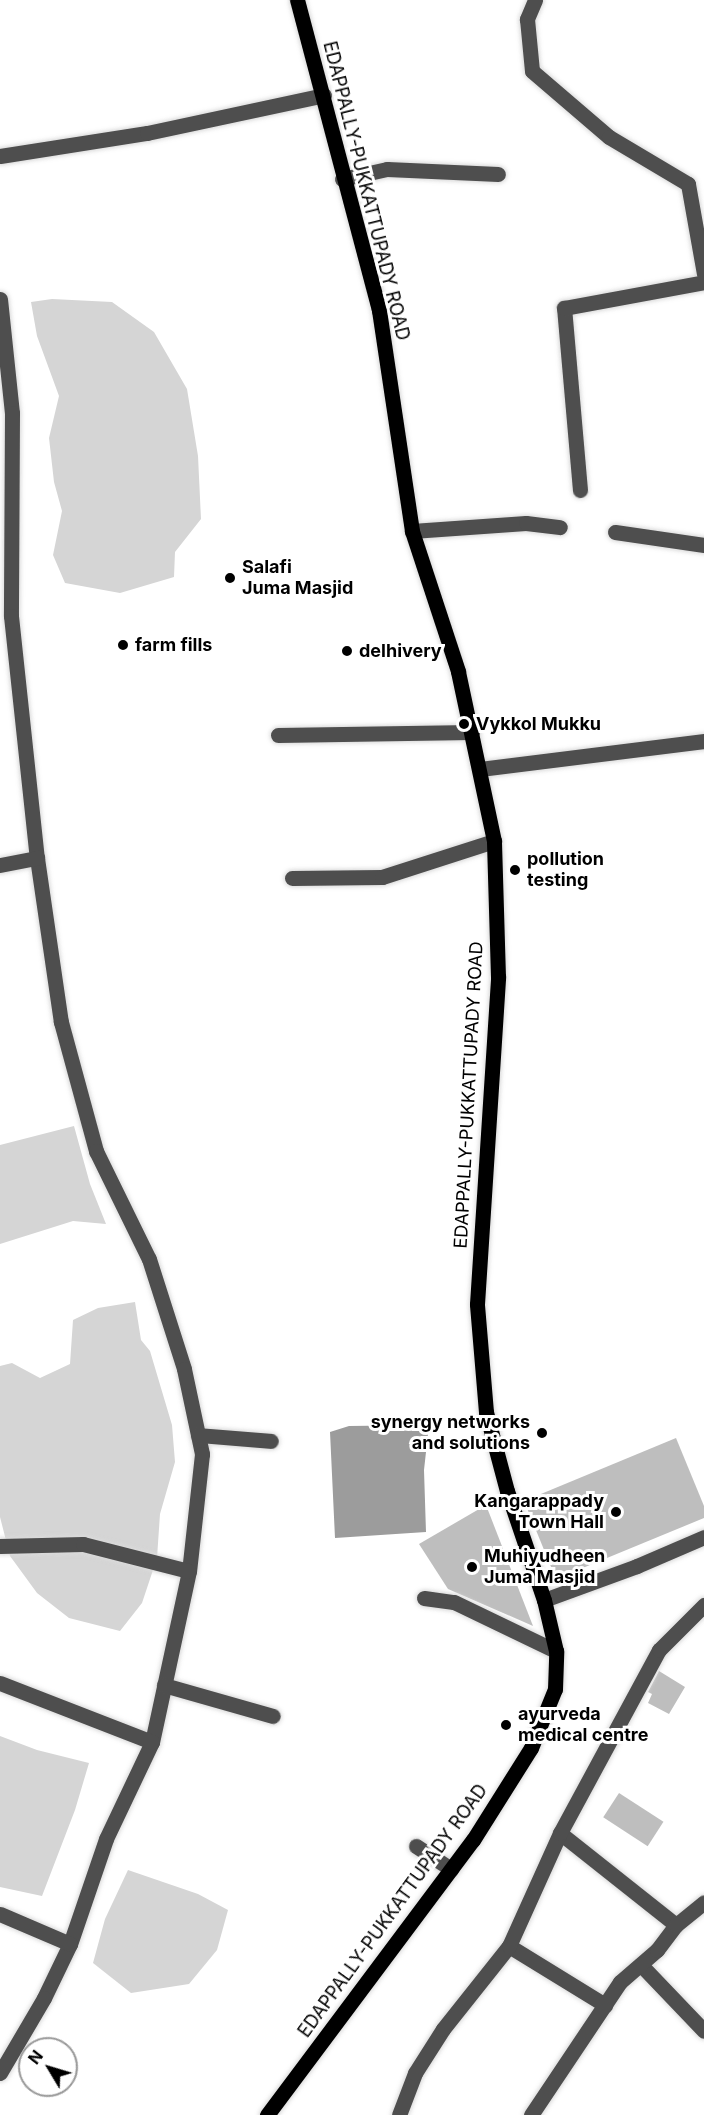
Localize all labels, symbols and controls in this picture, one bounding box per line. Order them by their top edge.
street label: EDAPPALLY-PUKKATTUPADY ROAD [318,39,414,343]
place label: Salafi Juma Masjid [242,557,353,600]
marker: Salafi Juma Masjid [223,571,237,585]
place label: farm fills [135,634,212,656]
marker: farm fills [116,638,130,652]
place label: delhivery [359,640,442,662]
marker: delhivery [340,644,354,658]
place label: Vykkol Mukku [476,713,601,735]
marker: Vykkol Mukku [457,717,471,731]
place label: pollution testing [527,849,604,892]
marker: pollution testing [508,863,522,877]
street label: EDAPPALLY-PUKKATTUPADY ROAD [450,941,488,1249]
place label: synergy networks and solutions [371,1412,530,1454]
marker: synergy networks and solutions [535,1426,549,1440]
place label: Kangarappady Town Hall [474,1491,604,1534]
marker: Kangarappady Town Hall [609,1505,623,1519]
place label: Muhiyudheen Juma Masjid [484,1546,605,1588]
marker: Muhiyudheen Juma Masjid [465,1560,479,1574]
place label: ayurveda medical centre [518,1704,648,1746]
marker: ayurveda medical centre [499,1718,513,1732]
street label: EDAPPALLY-PUKKATTUPADY ROAD [294,1780,492,2042]
north arrow [18,2037,78,2097]
text: N [24,2046,47,2068]

